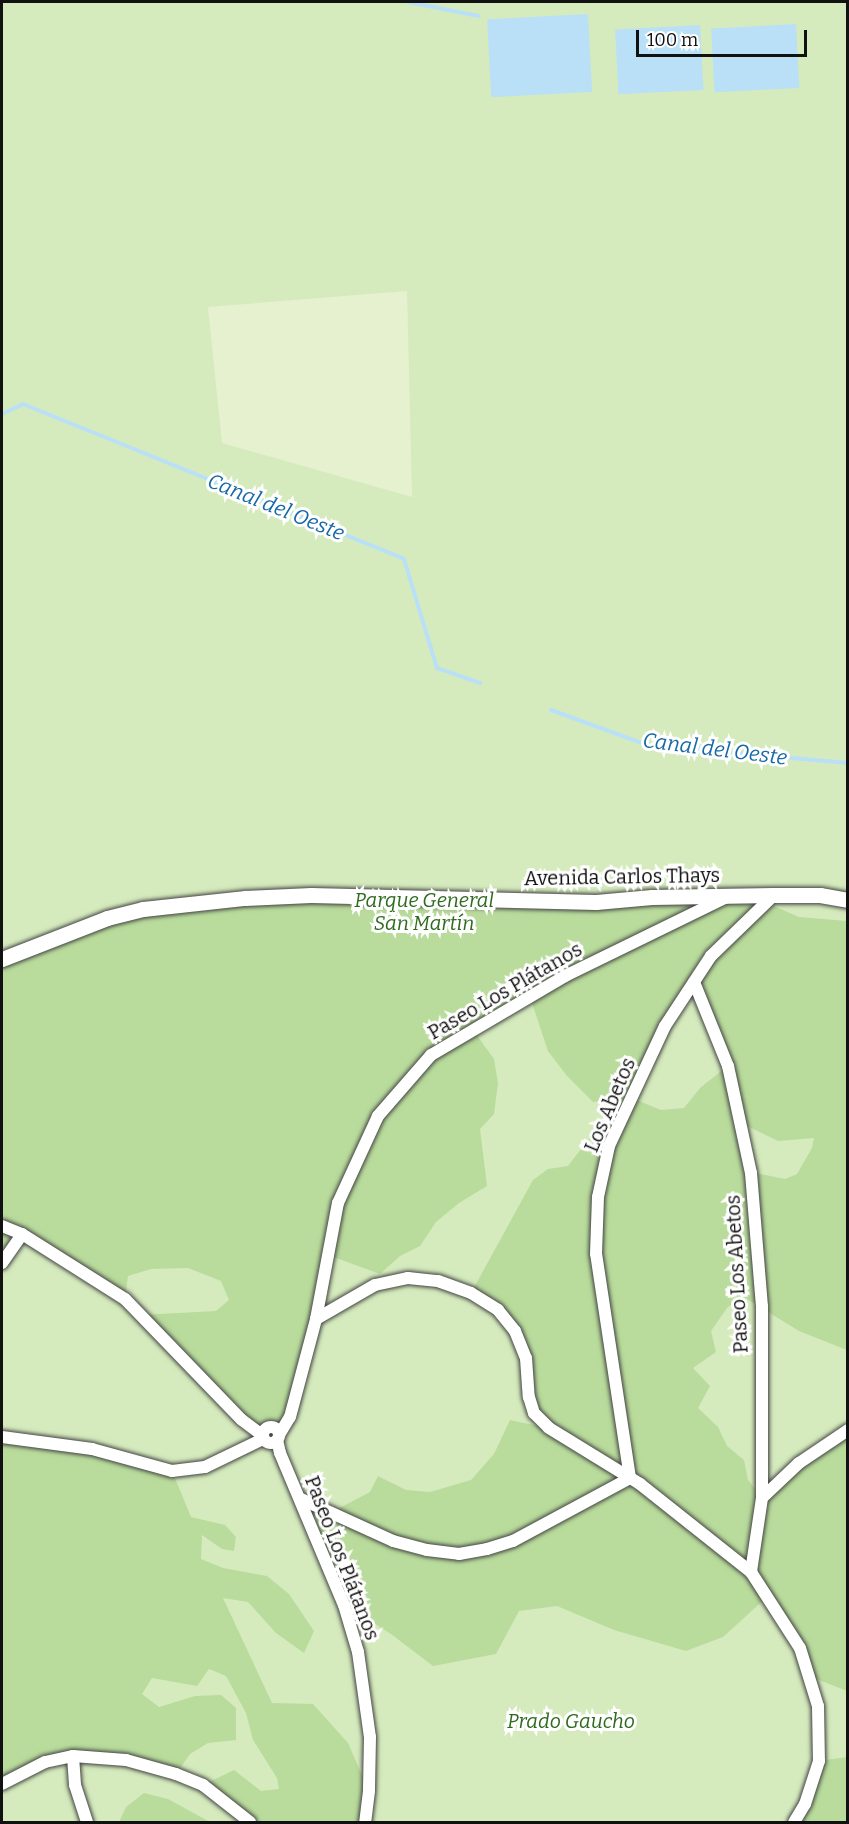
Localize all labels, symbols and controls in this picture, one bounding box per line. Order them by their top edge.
scale bar [639,18,810,56]
text: 100 m [647,29,698,51]
water label: Canal del Oeste [204,468,348,546]
water label: Canal del Oeste [641,728,789,770]
street label: Avenida Carlos Thays [524,863,720,891]
park label: Parque General San Martín [354,888,494,935]
street label: Paseo Los Plátanos [424,937,586,1045]
street label: Los Abetos [579,1054,641,1156]
street label: Paseo Los Abetos [721,1194,753,1354]
street label: Paseo Los Plátanos [300,1472,384,1644]
park label: Prado Gaucho [507,1709,635,1733]

